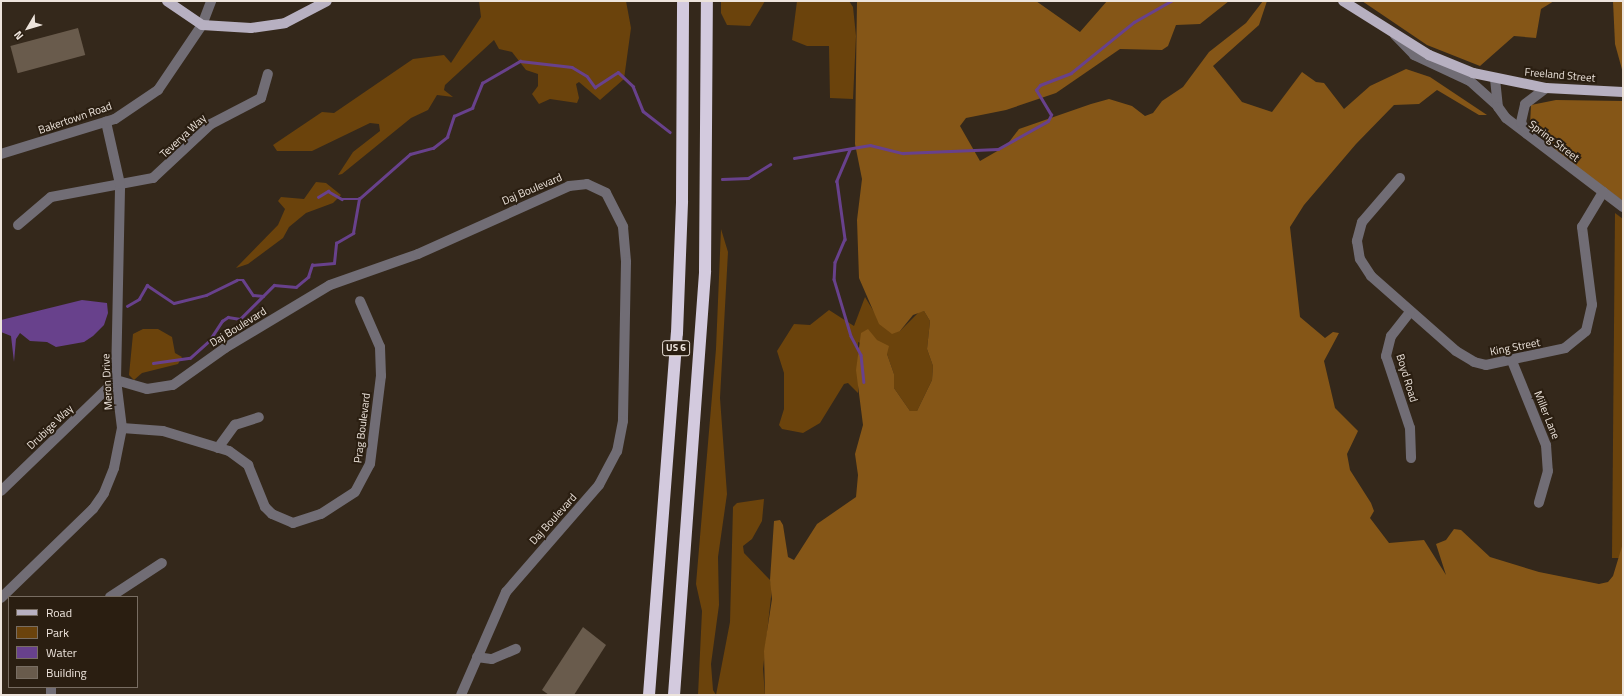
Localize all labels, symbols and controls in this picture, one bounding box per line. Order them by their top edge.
north arrow [8,8,48,48]
text: N [10,27,27,43]
street label: Freeland Street [1524,65,1596,85]
street label: Bakertown Road [36,99,114,137]
street label: Teverya Way [157,111,209,161]
street label: Spring Street [1526,118,1582,164]
street label: Daj Boulevard [500,170,564,208]
street label: Daj Boulevard [207,304,269,350]
street label: King Street [1489,336,1541,358]
road number: US 6 [662,340,690,356]
street label: Boyd Road [1393,352,1421,404]
street label: Meron Drive [99,353,115,411]
street label: Miller Lane [1531,389,1563,441]
street label: Prag Boulevard [351,392,373,464]
street label: Drubige Way [24,402,76,452]
street label: Daj Boulevard [527,491,579,547]
legend [8,596,138,688]
text: Road [46,603,72,622]
text: Park [46,623,69,642]
text: Water [46,643,77,662]
text: Building [46,663,87,682]

